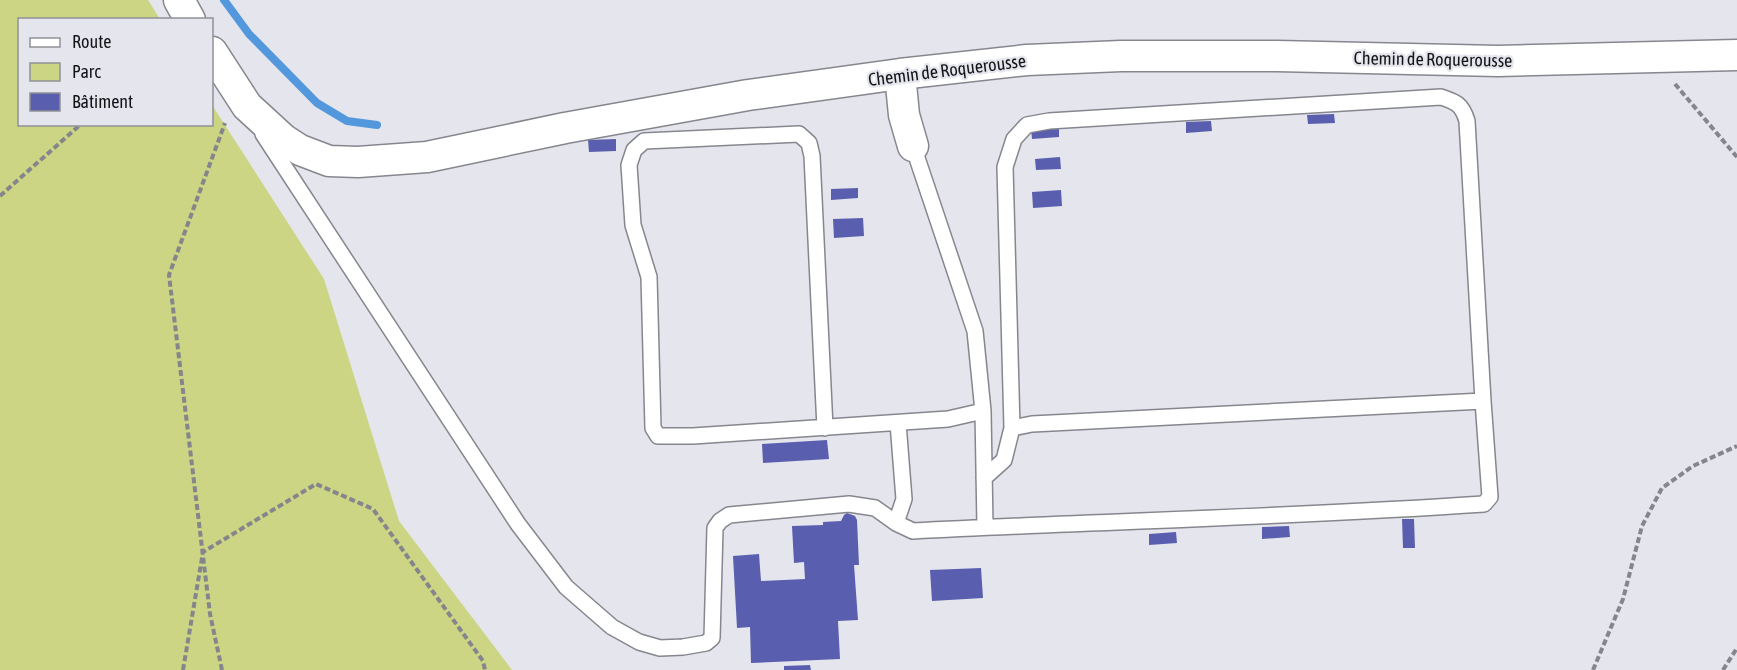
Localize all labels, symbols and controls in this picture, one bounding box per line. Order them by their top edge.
legend [18,18,213,126]
text: Route [72,31,111,52]
street label: Chemin de Roquerousse [1353,47,1513,71]
street label: Chemin de Roquerousse [867,50,1027,90]
text: Parc [72,61,101,82]
text: Bâtiment [72,91,133,112]

